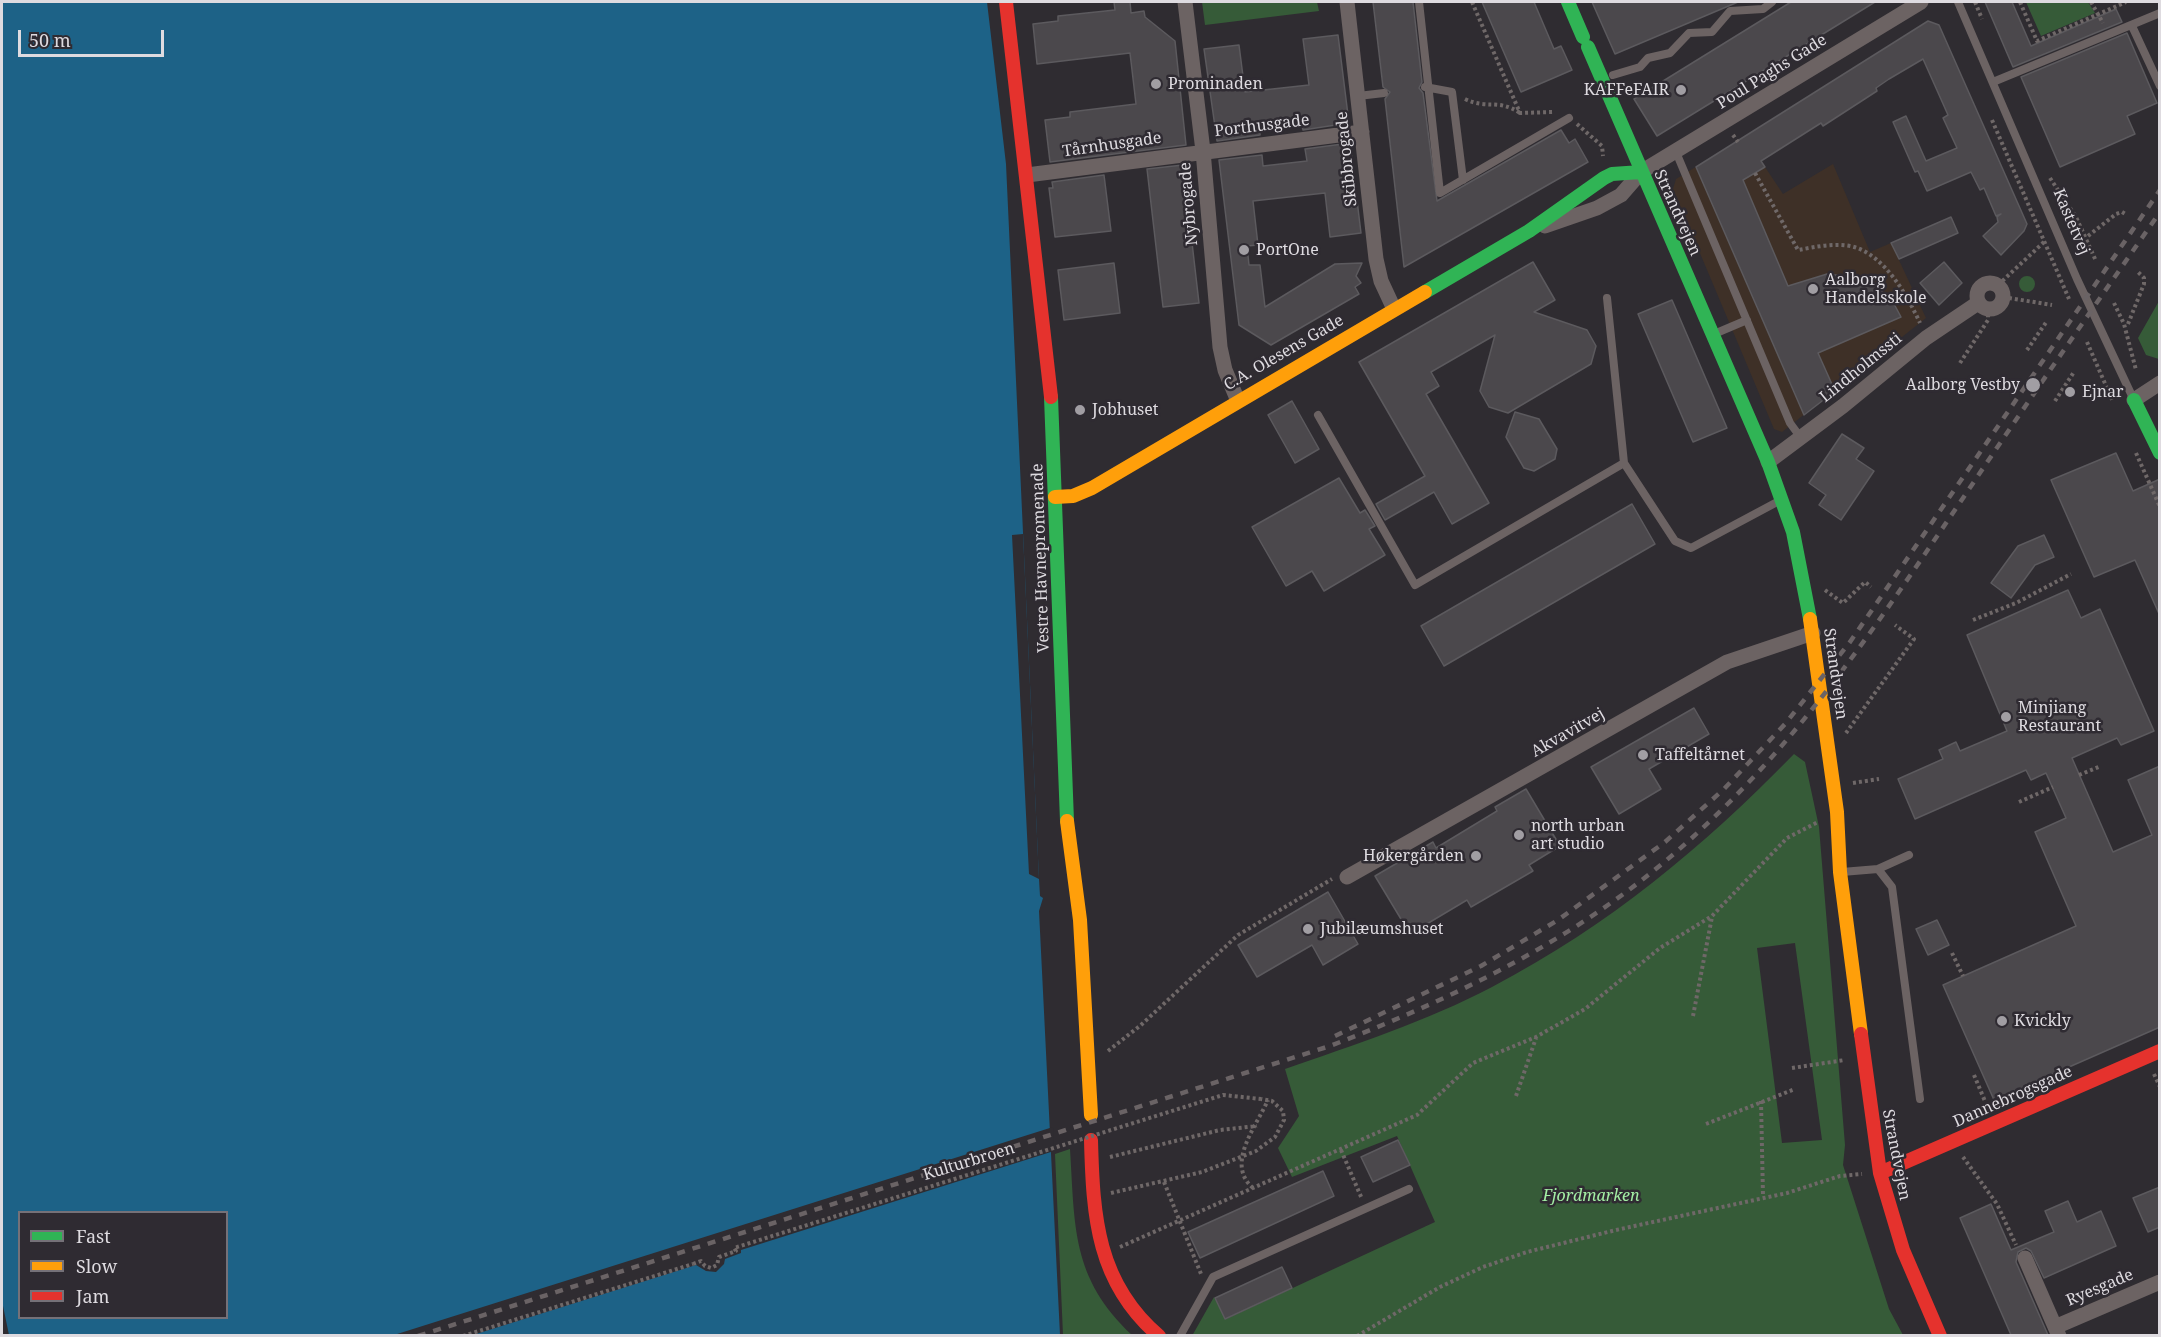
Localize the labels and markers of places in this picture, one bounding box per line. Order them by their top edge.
place label: Prominaden [1168,74,1263,94]
marker: Prominaden [1149,77,1163,91]
place label: KAFFeFAIR [1584,80,1669,100]
marker: KAFFeFAIR [1674,83,1688,97]
place label: PortOne [1256,240,1319,260]
marker: PortOne [1237,243,1251,257]
place label: Aalborg Handelsskole [1825,270,1927,308]
marker: Aalborg Handelsskole [1806,282,1820,296]
place label: Aalborg Vestby [1906,375,2020,395]
marker: Aalborg Vestby [2024,376,2042,394]
place label: Ejnar [2082,382,2124,402]
marker: Ejnar [2063,385,2077,399]
place label: Jobhuset [1092,400,1158,420]
marker: Jobhuset [1073,403,1087,417]
place label: Minjiang Restaurant [2018,698,2101,736]
marker: Minjiang Restaurant [1999,710,2013,724]
place label: Taffeltårnet [1655,745,1745,765]
marker: Taffeltårnet [1636,748,1650,762]
place label: north urban art studio [1531,816,1625,854]
marker: north urban art studio [1512,828,1526,842]
place label: Høkergården [1363,846,1464,866]
marker: Høkergården [1469,849,1483,863]
place label: Jubilæumshuset [1320,919,1443,939]
marker: Jubilæumshuset [1301,922,1315,936]
place label: Kvickly [2014,1011,2071,1031]
marker: Kvickly [1995,1014,2009,1028]

